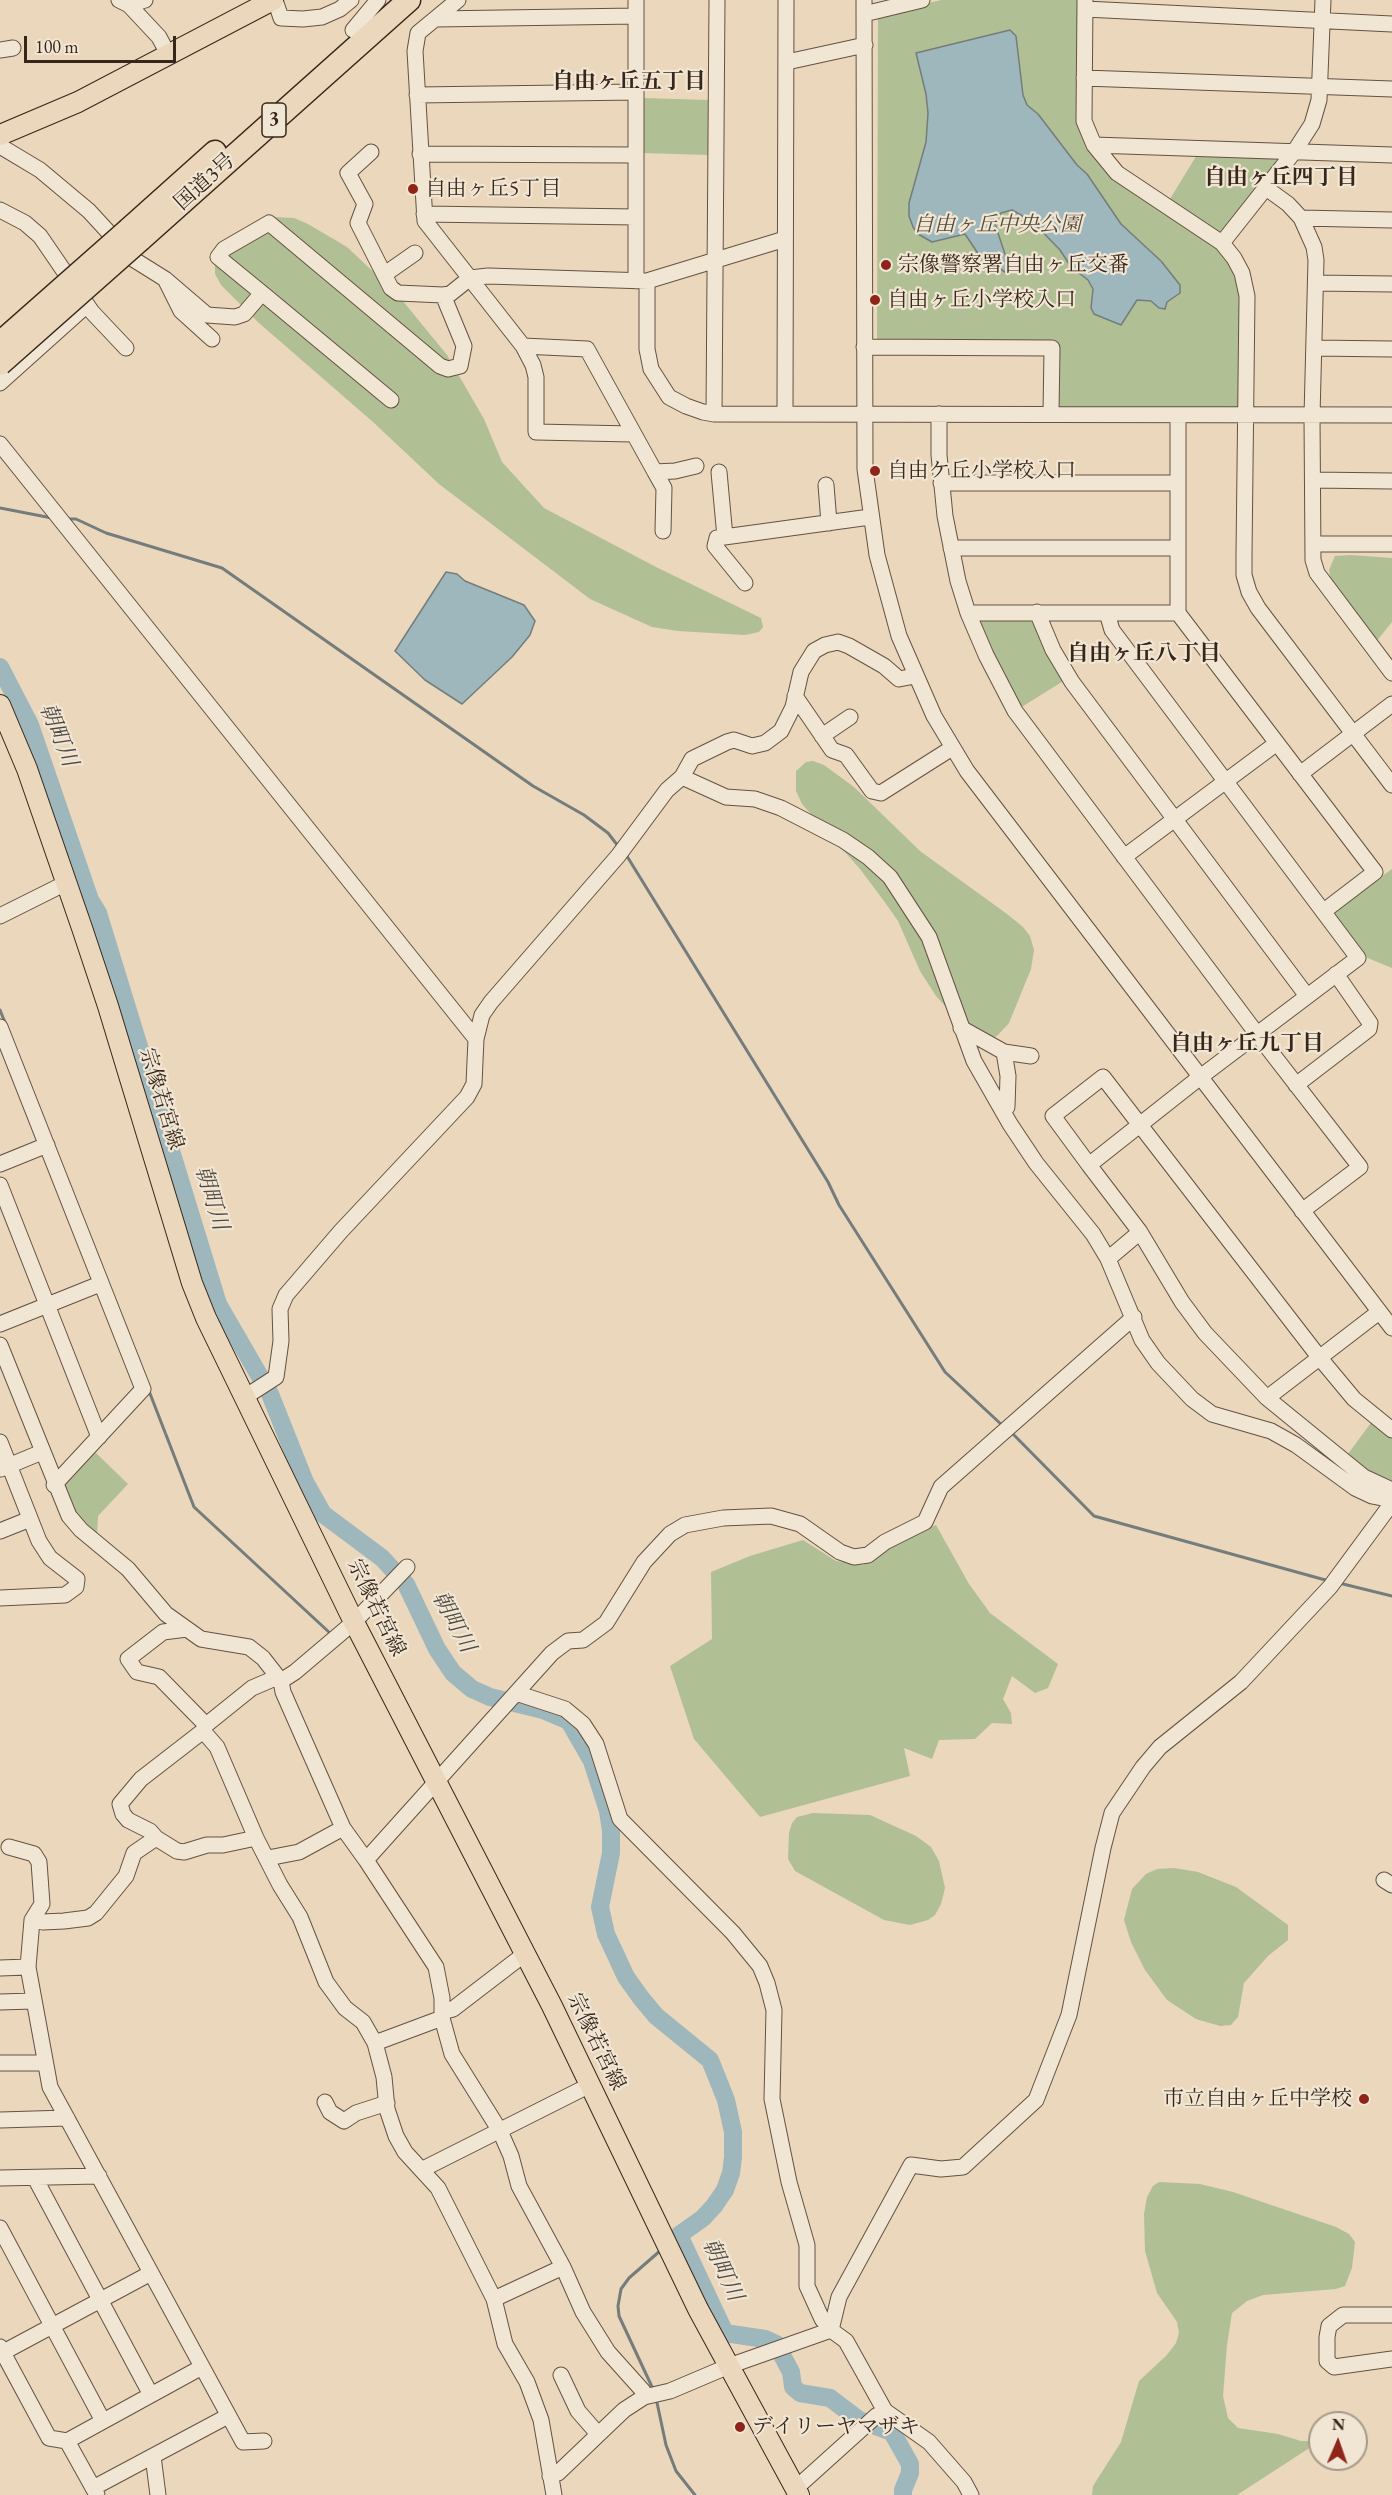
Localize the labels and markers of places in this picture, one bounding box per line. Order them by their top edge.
place label: 自由ヶ丘5丁目 [425,176,561,202]
marker: 自由ヶ丘5丁目 [406,182,420,196]
place label: 宗像警察署自由ヶ丘交番 [898,252,1129,278]
marker: 宗像警察署自由ヶ丘交番 [879,258,893,272]
place label: 自由ヶ丘小学校入口 [887,287,1076,313]
marker: 自由ヶ丘小学校入口 [868,293,882,307]
place label: 自由ケ丘小学校入口 [887,458,1076,484]
marker: 自由ケ丘小学校入口 [868,464,882,478]
place label: 市立自由ヶ丘中学校 [1163,2086,1352,2112]
marker: 市立自由ヶ丘中学校 [1357,2092,1371,2106]
place label: デイリーヤマザキ [752,2414,920,2440]
marker: デイリーヤマザキ [733,2420,747,2434]

